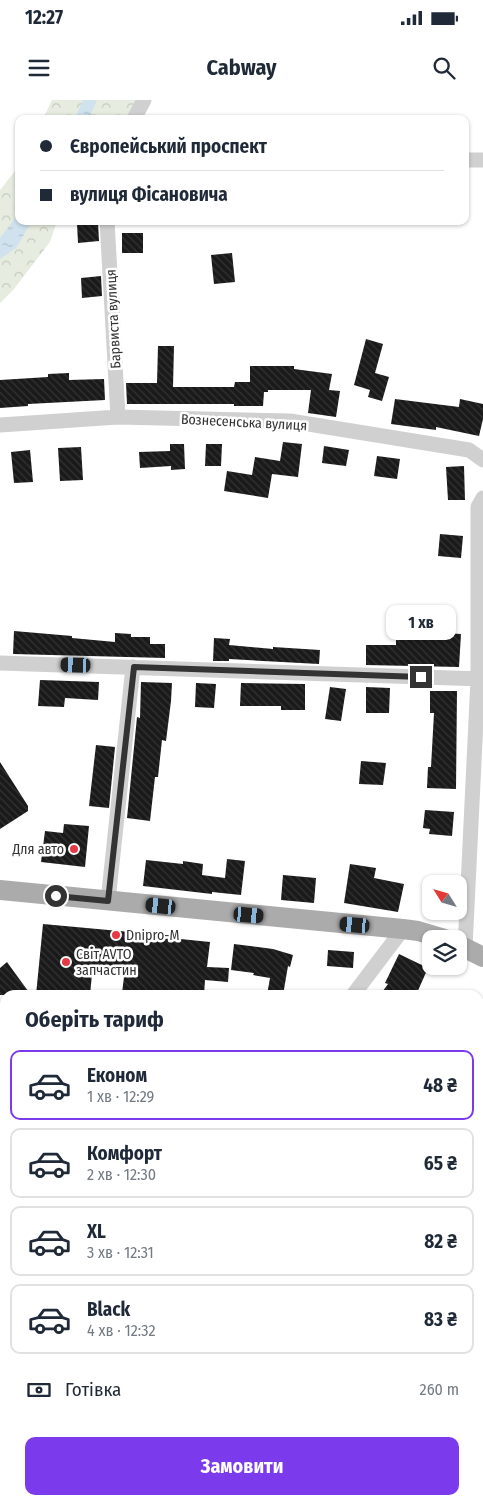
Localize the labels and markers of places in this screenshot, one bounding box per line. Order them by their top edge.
place label: Для авто [11,841,64,858]
marker: Для авто [68,843,80,855]
place label: Dnipro-M [126,927,180,944]
marker: Dnipro-M [110,929,122,941]
place label: Світ AVTO запчастин [76,946,137,979]
marker: Світ AVTO запчастин [60,956,72,968]

